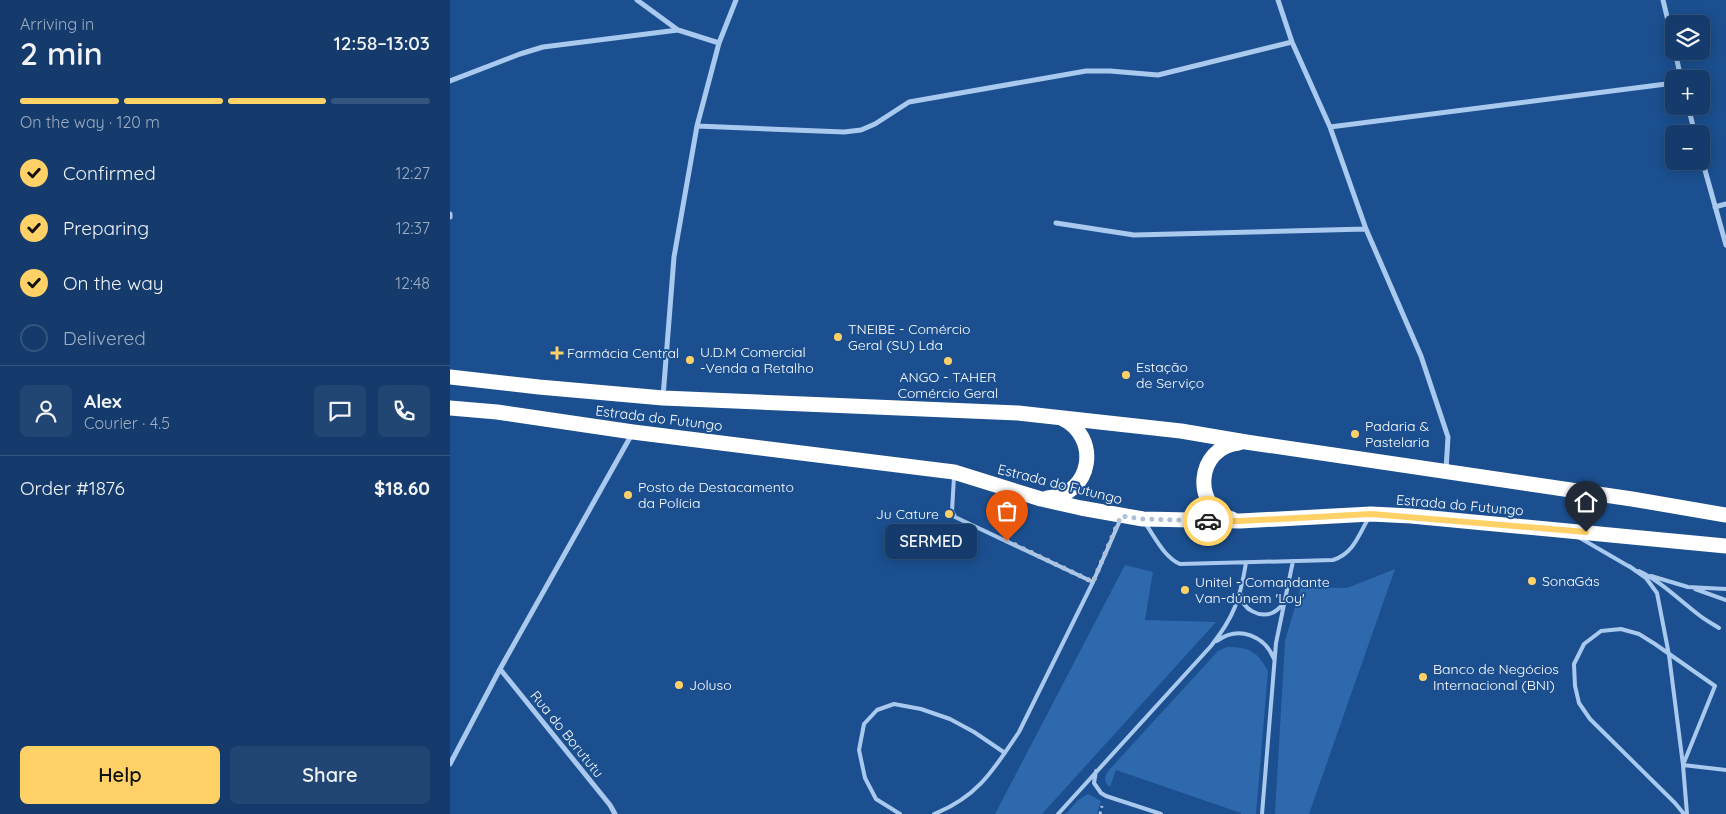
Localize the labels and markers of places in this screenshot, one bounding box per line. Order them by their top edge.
place label: TNEIBE - Comércio Geral (SU) Lda [848,320,970,354]
marker: TNEIBE - Comércio Geral (SU) Lda [832,331,844,343]
place label: U.D.M Comercial -Venda a Retalho [700,343,814,377]
place label: Farmácia Central [567,344,679,362]
marker: Farmácia Central [551,347,563,359]
marker: U.D.M Comercial -Venda a Retalho [684,354,696,366]
marker: ANGO - TAHER Comércio Geral [942,355,954,367]
place label: Estação de Serviço [1136,358,1204,392]
place label: ANGO - TAHER Comércio Geral [898,368,998,402]
marker: Estação de Serviço [1120,369,1132,381]
place label: Padaria & Pastelaria [1365,417,1429,451]
marker: Padaria & Pastelaria [1349,428,1361,440]
place label: Posto de Destacamento da Polícia [638,478,794,512]
pin [1565,481,1607,532]
marker: Posto de Destacamento da Polícia [622,489,634,501]
pin [986,490,1028,541]
place label: Ju Cature [876,505,939,523]
marker: Ju Cature [943,508,955,520]
callout: SERMED [884,524,977,558]
place label: SonaGás [1542,572,1600,590]
place label: Unitel - Comandante Van-dúnem 'Loy' [1195,573,1330,607]
marker: SonaGás [1526,575,1538,587]
marker: Unitel - Comandante Van-dúnem 'Loy' [1179,584,1191,596]
place label: Banco de Negócios Internacional (BNI) [1433,660,1559,694]
marker: Banco de Negócios Internacional (BNI) [1417,671,1429,683]
place label: Joluso [689,676,732,694]
marker: Joluso [673,679,685,691]

